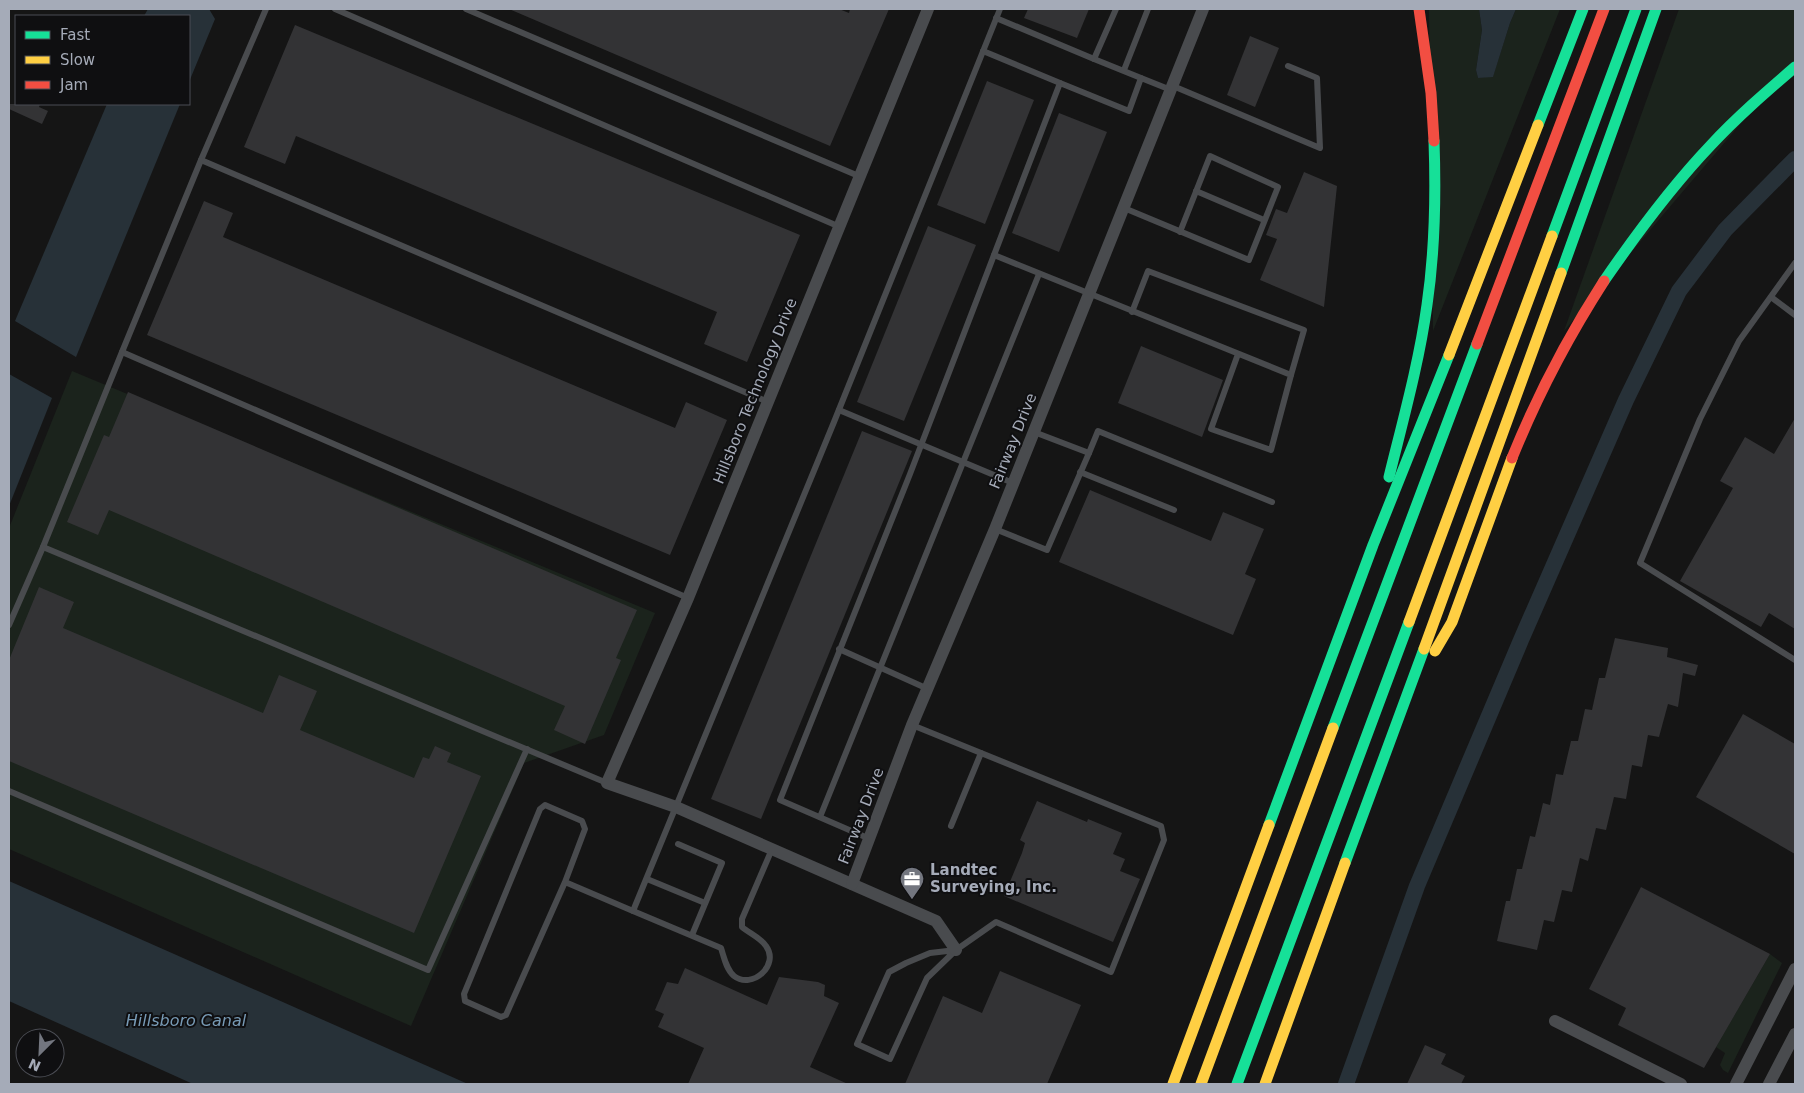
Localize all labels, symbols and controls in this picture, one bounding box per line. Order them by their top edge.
legend [15,15,190,105]
text: Fast [60,26,90,44]
text: Slow [60,51,95,69]
text: Jam [59,76,88,94]
street label: Hillsboro Technology Drive [709,295,801,487]
street label: Fairway Drive [986,390,1040,492]
street label: Fairway Drive [834,765,888,867]
place label: Landtec Surveying, Inc. [930,861,1057,896]
office icon: Landtec Surveying, Inc. [899,866,925,900]
water label: Hillsboro Canal [126,1011,247,1030]
north arrow [15,1028,65,1078]
text: N [26,1055,43,1075]

